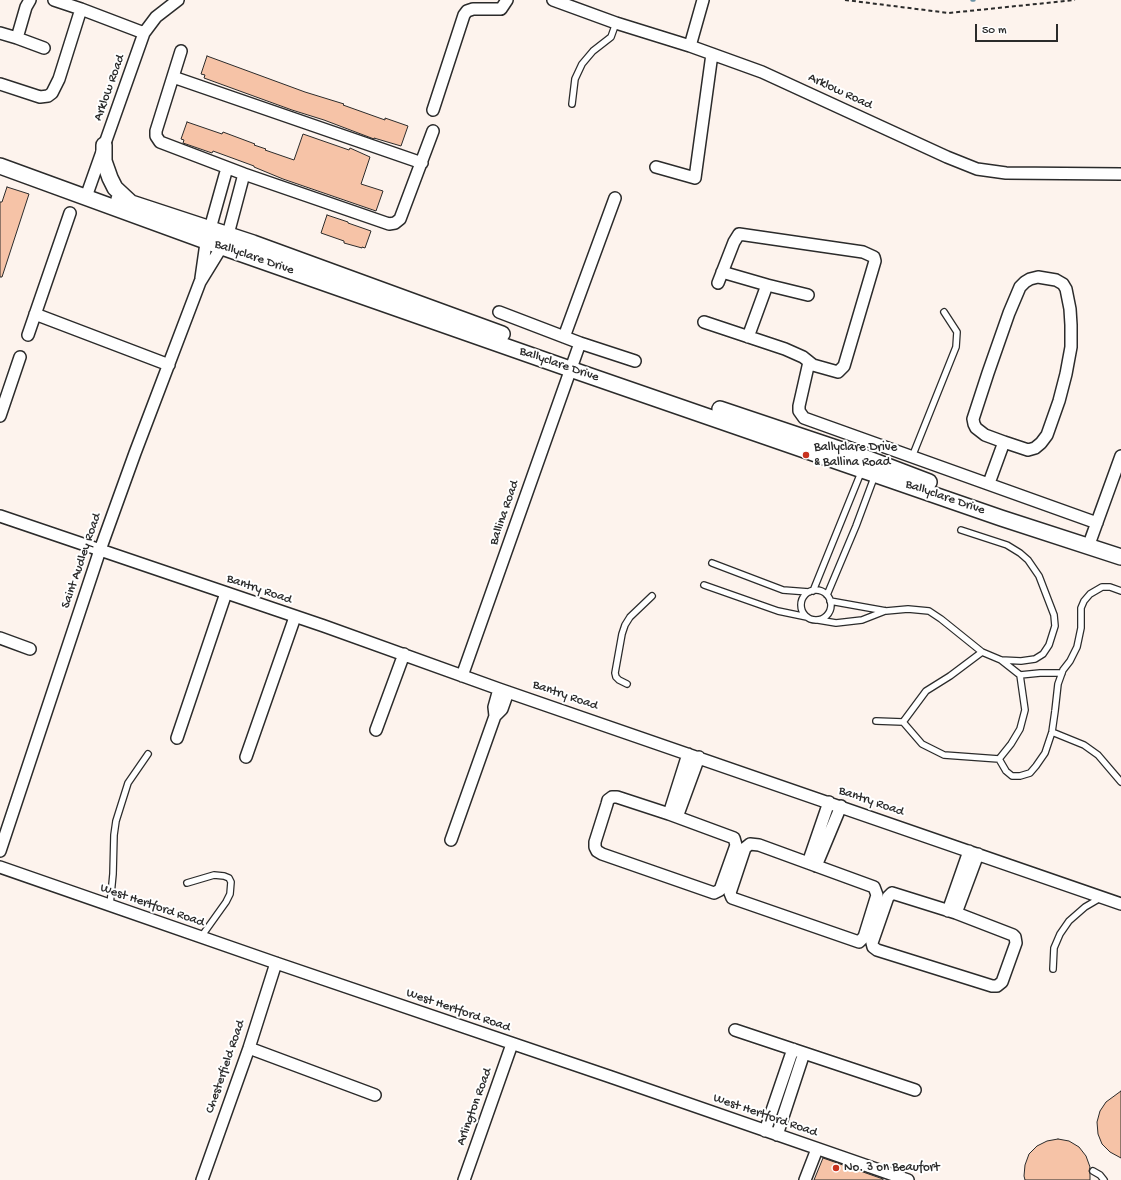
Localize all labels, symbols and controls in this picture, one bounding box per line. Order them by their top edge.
scale bar [977,16,1060,42]
text: 50 m [982,24,1007,38]
street label: Arklow Road [91,53,129,123]
street label: Arklow Road [805,70,875,114]
street label: Ballyclare Drive [212,237,296,279]
street label: Ballyclare Drive [517,344,601,386]
place label: Ballyclare Drive & Ballina Road [814,440,897,471]
marker: Ballyclare Drive & Ballina Road [801,450,811,460]
street label: Ballyclare Drive [903,477,987,519]
street label: Ballina Road [487,479,523,547]
street label: Saint Audley Road [58,511,106,611]
street label: Bantry Road [224,572,294,608]
street label: Bantry Road [530,678,600,714]
street label: Bantry Road [836,784,906,820]
street label: West Hertford Road [98,881,206,931]
street label: West Hertford Road [404,986,512,1036]
street label: Chesterfield Road [203,1018,249,1116]
street label: Arlington Road [454,1066,496,1148]
street label: West Hertford Road [711,1091,819,1141]
place label: No. 3 on Beaufort [844,1160,940,1176]
marker: No. 3 on Beaufort [831,1163,841,1173]

